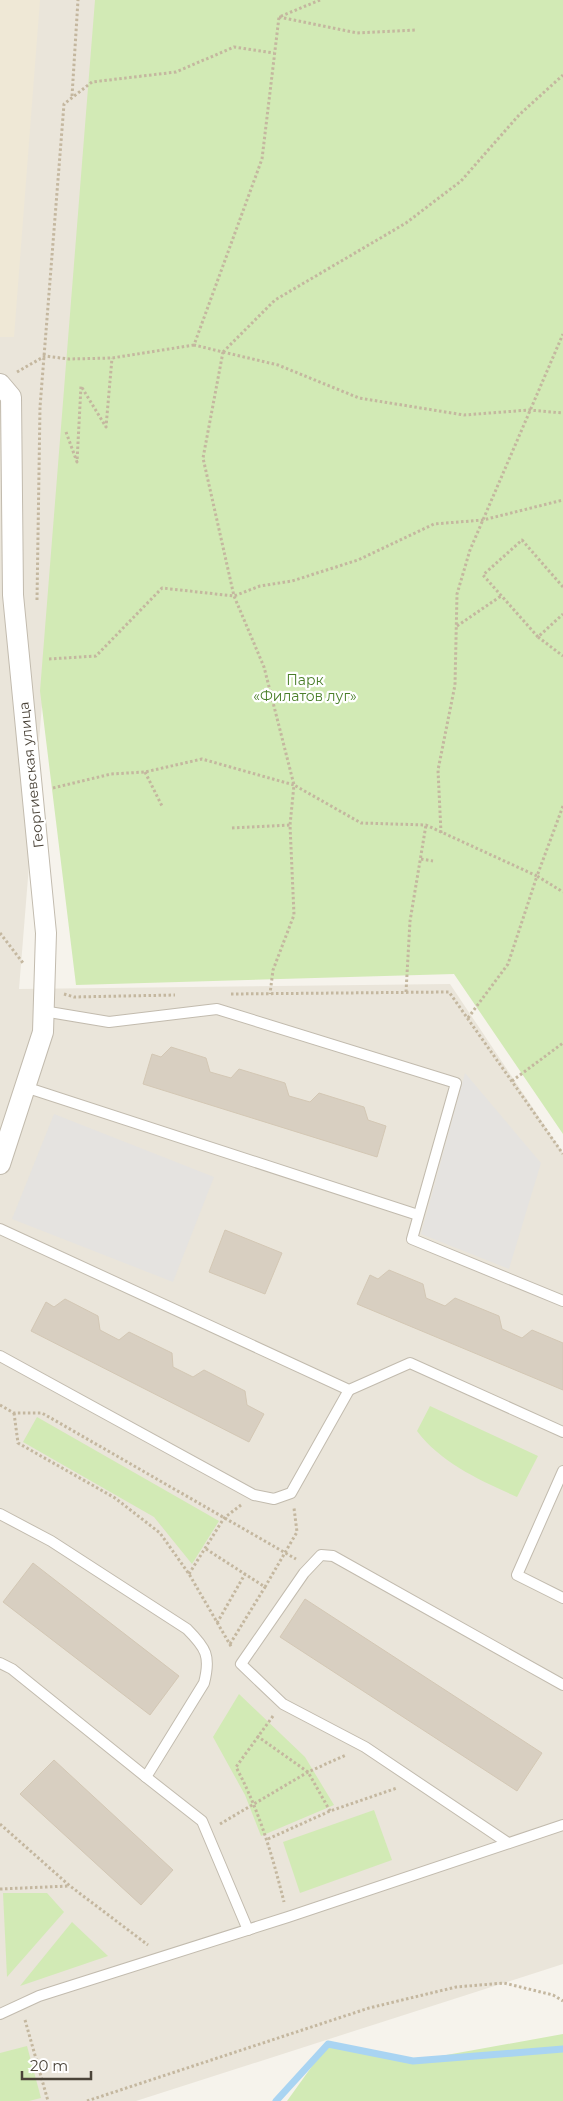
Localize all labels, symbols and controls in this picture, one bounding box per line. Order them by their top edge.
park label: Парк «Филатов луг» [253,671,357,705]
street label: Георгиевская улица [14,701,48,849]
scale bar [22,2048,91,2080]
text: 20 m [30,2056,68,2075]

